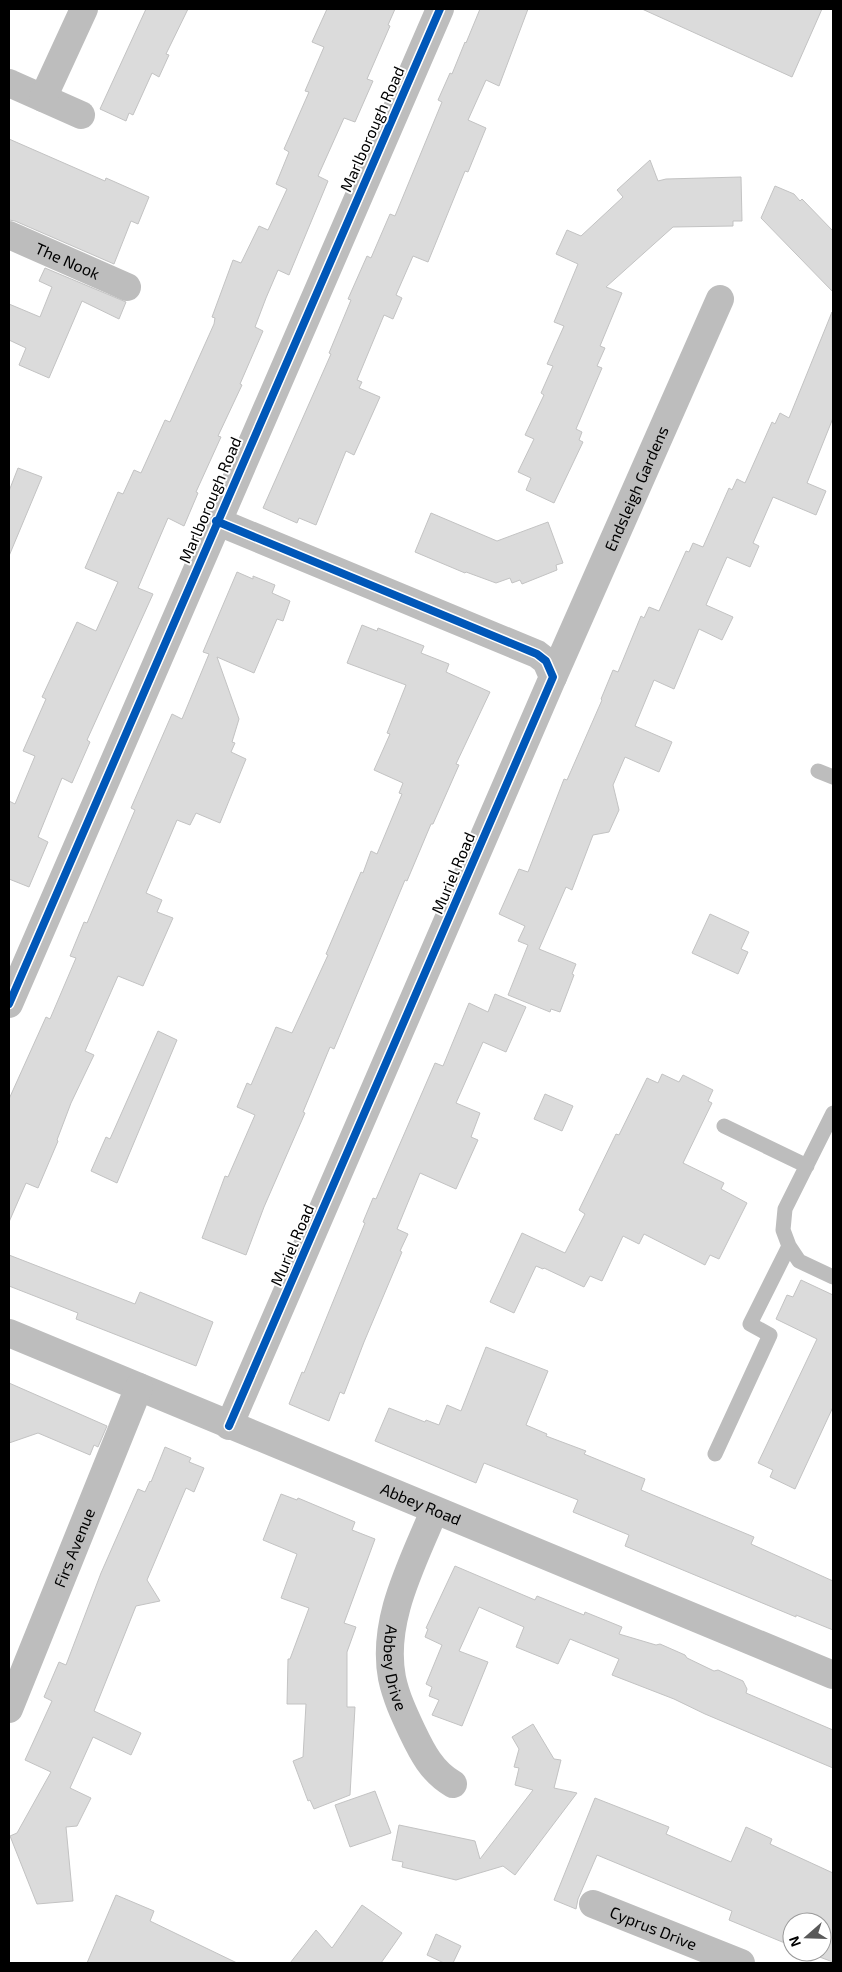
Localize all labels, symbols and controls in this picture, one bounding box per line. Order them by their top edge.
street label: Marlborough Road [335,63,408,194]
street label: The Nook [33,238,103,283]
street label: Endsleigh Gardens [600,423,672,554]
street label: Marlborough Road [174,434,245,566]
street label: Muriel Road [427,829,478,917]
street label: Muriel Road [266,1201,317,1289]
street label: Abbey Road [378,1478,464,1529]
street label: Firs Avenue [49,1505,98,1590]
street label: Abbey Drive [381,1624,412,1713]
street label: Cyprus Drive [607,1902,700,1953]
north arrow [782,1912,832,1962]
text: N [785,1934,804,1949]

